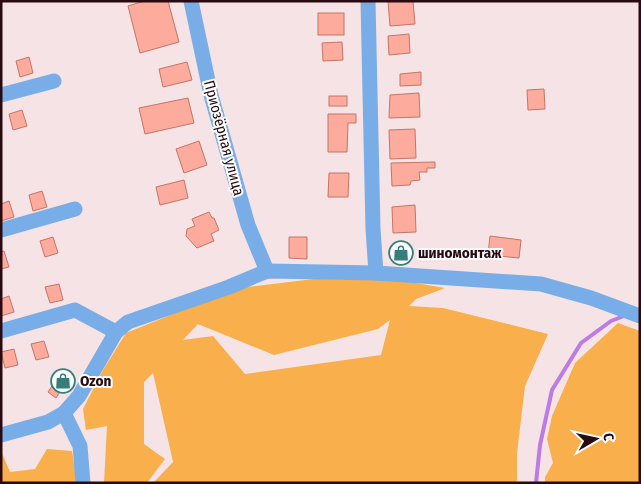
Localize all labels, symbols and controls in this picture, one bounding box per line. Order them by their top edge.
street label: Приозёрная улица [200,78,248,198]
shop icon: шиномонтаж [388,240,414,266]
place label: шиномонтаж [418,244,502,262]
shop icon: Ozon [50,368,76,394]
place label: Ozon [80,372,111,390]
north arrow [571,414,621,464]
text: С [599,432,617,443]

